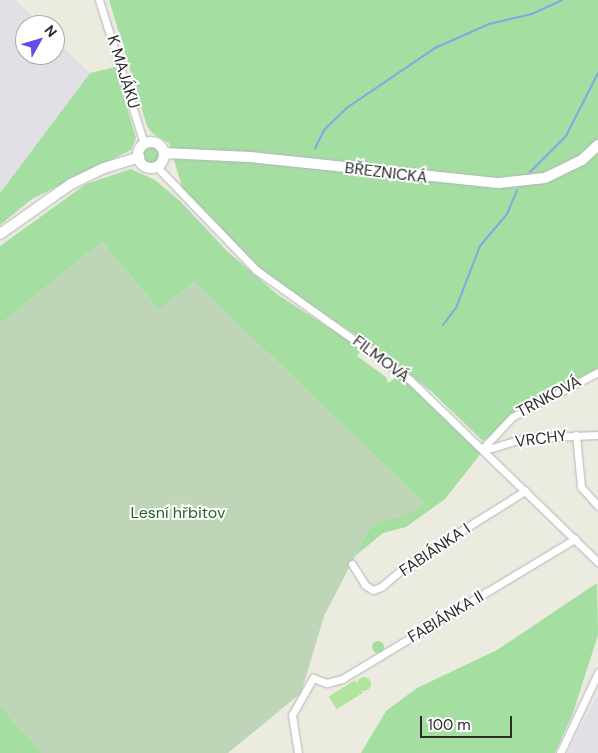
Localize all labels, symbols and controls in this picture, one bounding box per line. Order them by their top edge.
north arrow [15,15,65,65]
text: N [41,22,61,41]
street label: K MAJÁKU [103,33,143,111]
street label: BŘEZNICKÁ [344,158,428,188]
street label: FILMOVÁ [349,331,413,387]
street label: TRNKOVÁ [514,372,584,422]
street label: VRCHY [514,426,568,452]
park label: Lesní hřbitov [131,503,225,523]
street label: FABIÁNKA I [396,519,474,581]
street label: FABIÁNKA II [405,587,487,647]
scale bar [423,706,516,738]
text: 100 m [428,715,471,735]

